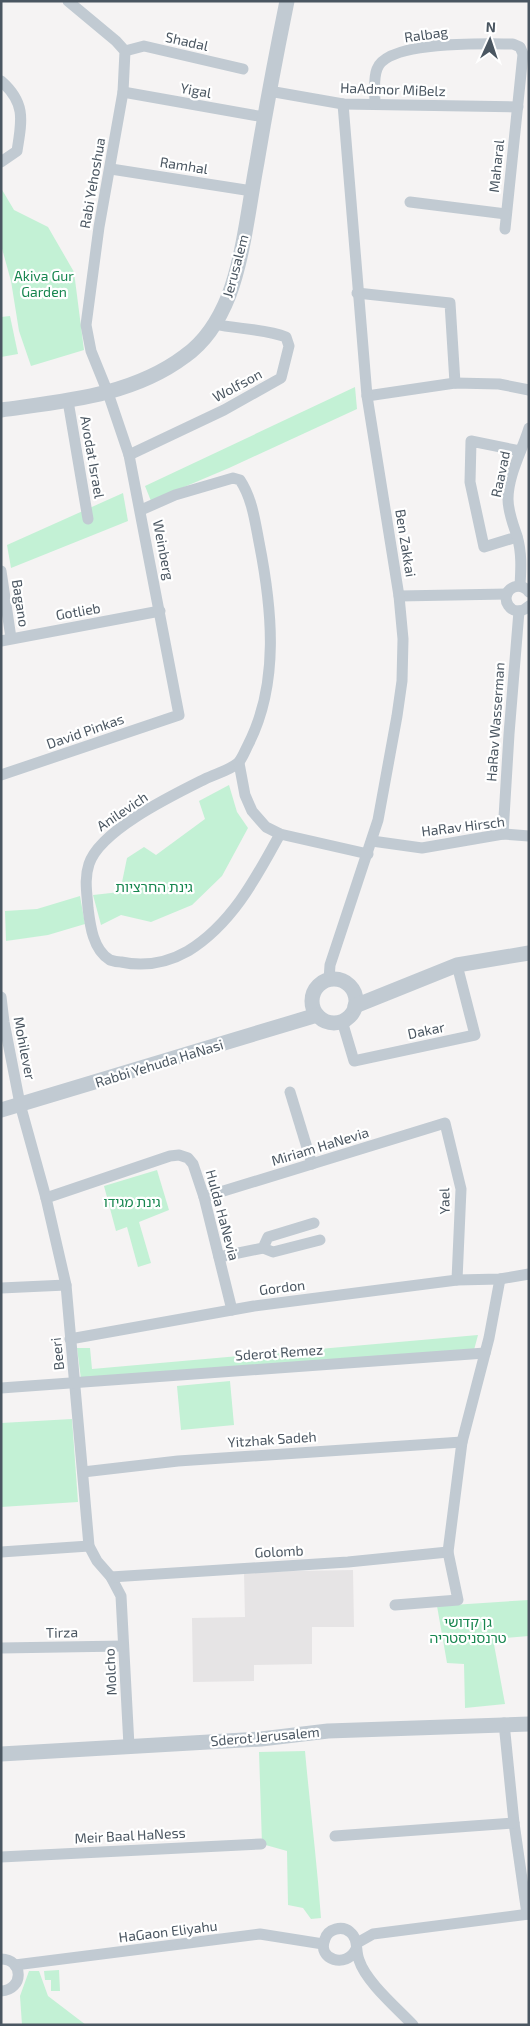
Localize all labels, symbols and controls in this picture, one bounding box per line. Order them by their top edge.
north arrow [465,15,515,65]
text: N [485,18,496,35]
street label: Ralbag [403,22,449,45]
street label: Shadal [164,28,211,54]
street label: Yigal [179,79,214,101]
street label: HaAdmor MiBelz [340,79,446,99]
street label: Rabi Yehoshua [76,136,108,230]
street label: Maharal [485,138,507,193]
street label: Ramhal [159,153,210,177]
street label: Jerusalem [218,233,252,299]
park label: Akiva Gur Garden [14,267,74,300]
street label: Wolfson [209,365,265,405]
street label: Avodat Israel [77,414,109,500]
street label: Raavad [487,449,513,499]
street label: Ben Zakkai [392,508,420,578]
street label: Weinberg [150,518,178,582]
street label: Bagano [9,578,33,628]
street label: Gotlieb [54,599,102,623]
street label: HaRav Wasserman [482,662,508,782]
street label: David Pinkas [44,710,126,752]
street label: Anilevich [93,788,151,834]
street label: HaRav Hirsch [420,812,506,840]
park label: גינת החרציות [115,878,193,895]
street label: Mohilever [11,1015,40,1081]
street label: Dakar [406,1018,446,1042]
street label: Rabbi Yehuda HaNasi [93,1035,225,1091]
street label: Miriam HaNevia [269,1123,371,1169]
street label: Hulda HaNevia [203,1168,243,1262]
street label: Yael [435,1187,453,1214]
park label: גינת מגידו [104,1193,160,1210]
street label: Gordon [258,1276,306,1298]
street label: Beeri [47,1337,67,1371]
street label: Sderot Remez [234,1340,324,1364]
street label: Yitzhak Sadeh [227,1427,317,1451]
street label: Golomb [254,1541,304,1561]
park label: גן קדושי טרנסניסטריה [429,1613,507,1646]
street label: Tirza [46,1623,78,1641]
street label: Molcho [100,1648,120,1696]
street label: Sderot Jerusalem [210,1723,320,1749]
street label: Meir Baal HaNess [74,1824,186,1846]
street label: HaGaon Eliyahu [118,1917,218,1945]

